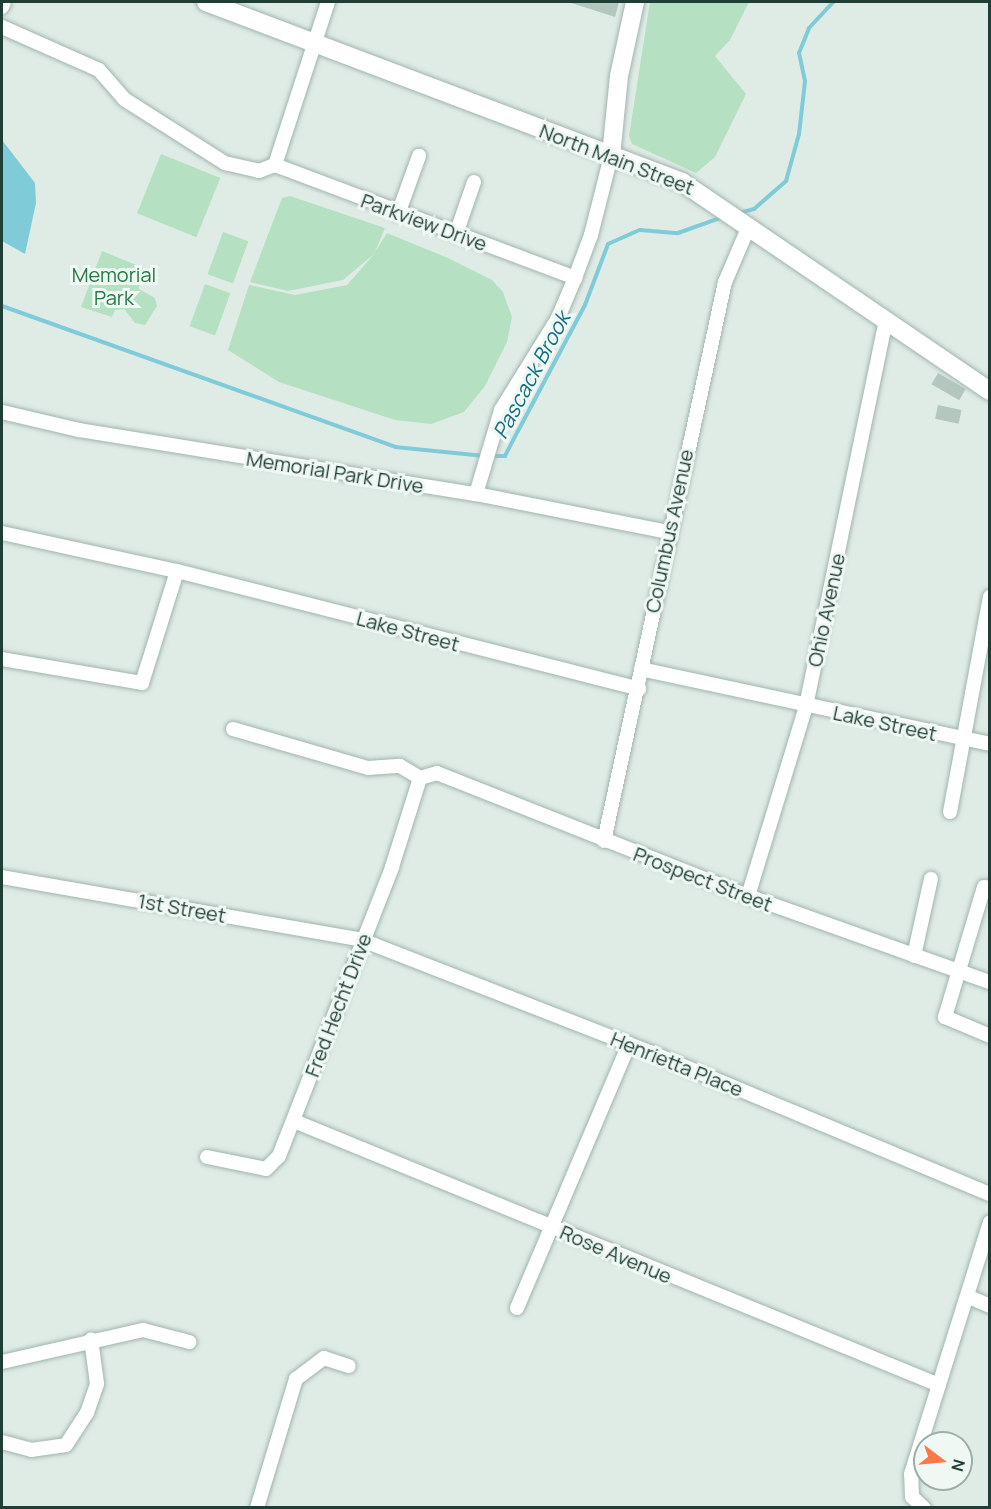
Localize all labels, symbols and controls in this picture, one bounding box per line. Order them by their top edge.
street label: North Main Street [536,118,698,200]
street label: Parkview Drive [358,188,490,256]
park label: Memorial Park [72,263,156,310]
water label: Pascack Brook [487,307,575,443]
street label: Memorial Park Drive [245,446,425,498]
street label: Columbus Avenue [640,447,698,615]
street label: Ohio Avenue [802,551,850,669]
street label: Lake Street [354,606,462,656]
street label: Lake Street [831,700,939,746]
street label: Prospect Street [630,842,776,916]
street label: 1st Street [136,888,228,928]
street label: Fred Hecht Drive [300,930,376,1080]
street label: Henrietta Place [607,1027,747,1101]
street label: Rose Avenue [557,1220,675,1288]
north arrow [913,1431,973,1491]
text: N [946,1457,971,1474]

